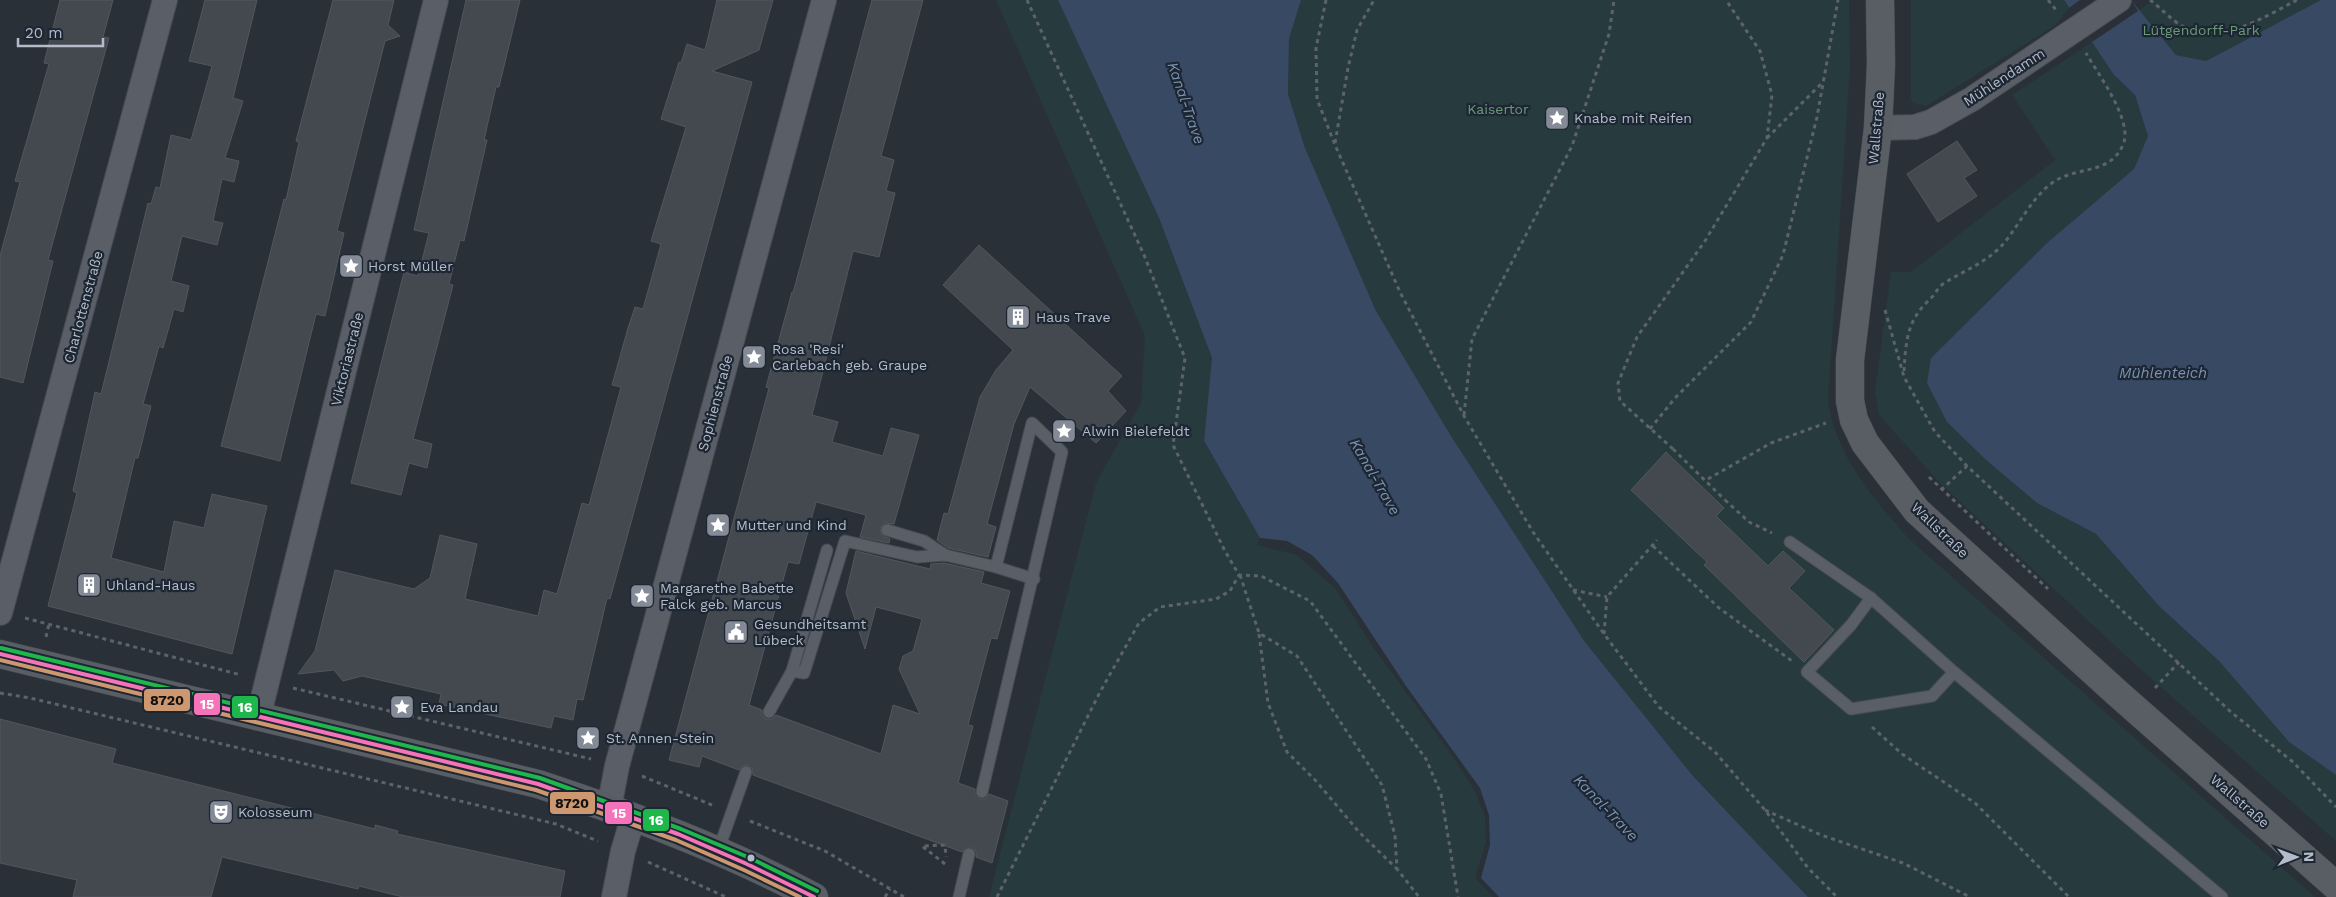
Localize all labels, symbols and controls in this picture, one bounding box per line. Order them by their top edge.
scale bar [18,15,102,47]
park label: Lütgendorff-Park [2142,22,2260,38]
text: 20 m [25,24,63,42]
street label: Mühlendamm [1960,45,2048,109]
water label: Kanal-Trave [1164,60,1208,146]
street label: Wallstraße [1865,91,1887,165]
park label: Kaisertor [1467,101,1529,117]
place icon: Knabe mit Reifen [1544,105,1570,131]
place label: Knabe mit Reifen [1574,110,1692,126]
street label: Charlottenstraße [60,249,106,365]
place icon: Horst Müller [338,253,364,279]
place label: Horst Müller [368,258,453,274]
building icon: Haus Trave [1005,304,1031,330]
place label: Haus Trave [1036,309,1111,325]
street label: Viktoriastraße [328,311,366,407]
place label: Rosa 'Resi' Carlebach geb. Graupe [772,341,927,373]
place icon: Rosa 'Resi' Carlebach geb. Graupe [741,344,767,370]
street label: Sophienstraße [695,353,735,453]
water label: Mühlenteich [2119,364,2207,382]
place icon: Alwin Bielefeldt [1051,418,1077,444]
place label: Alwin Bielefeldt [1082,423,1190,439]
water label: Kanal-Trave [1346,435,1404,519]
street label: Wallstraße [1908,499,1972,561]
place icon: Mutter und Kind [705,512,731,538]
place label: Mutter und Kind [736,517,847,533]
building icon: Uhland-Haus [76,572,102,598]
place label: Uhland-Haus [106,577,195,593]
place label: Margarethe Babette Falck geb. Marcus [660,580,794,612]
place icon: Margarethe Babette Falck geb. Marcus [629,583,655,609]
place label: Gesundheitsamt Lübeck [754,616,867,648]
public building icon: Gesundheitsamt Lübeck [723,619,749,645]
line badge: 8720 [143,688,191,712]
text: 8720 [150,692,184,708]
line badge: 15 [193,692,221,716]
place icon: Eva Landau [389,694,415,720]
line badge: 16 [231,695,259,719]
text: 15 [200,696,214,712]
text: 16 [238,699,253,715]
place label: Eva Landau [420,699,498,715]
place icon: St. Annen-Stein [575,725,601,751]
place label: St. Annen-Stein [606,730,714,746]
water label: Kanal-Trave [1570,771,1642,845]
street label: Wallstraße [2207,771,2273,831]
line badge: 8720 [549,791,596,815]
text: 8720 [555,795,589,811]
theatre icon: Kolosseum [208,799,234,825]
line badge: 15 [604,801,633,825]
place label: Kolosseum [238,804,313,820]
text: 15 [612,805,626,821]
line badge: 16 [642,808,670,832]
text: 16 [649,812,664,828]
north arrow [2271,832,2321,882]
text: N [2301,851,2317,862]
unlabelled marker [746,853,756,863]

